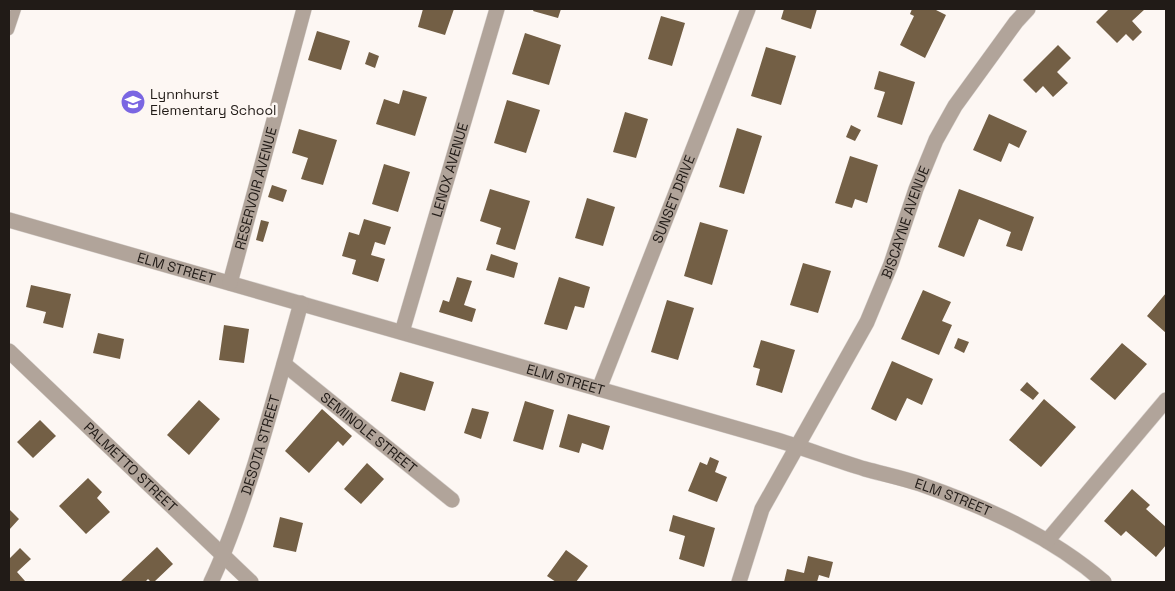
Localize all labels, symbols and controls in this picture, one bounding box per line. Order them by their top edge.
place label: Lynnhurst Elementary School [150,85,276,119]
school or university icon: Lynnhurst Elementary School [120,89,146,115]
street label: LENOX AVENUE [427,120,472,219]
street label: RESERVOIR AVENUE [230,125,281,252]
street label: SUNSET DRIVE [648,152,699,246]
street label: BISCAYNE AVENUE [877,163,934,281]
street label: ELM STREET [135,248,217,288]
street label: ELM STREET [524,360,607,399]
street label: SEMINOLE STREET [317,388,421,477]
street label: DESOTA STREET [237,393,284,497]
street label: PALMETTO STREET [80,418,181,516]
street label: ELM STREET [913,474,994,520]

